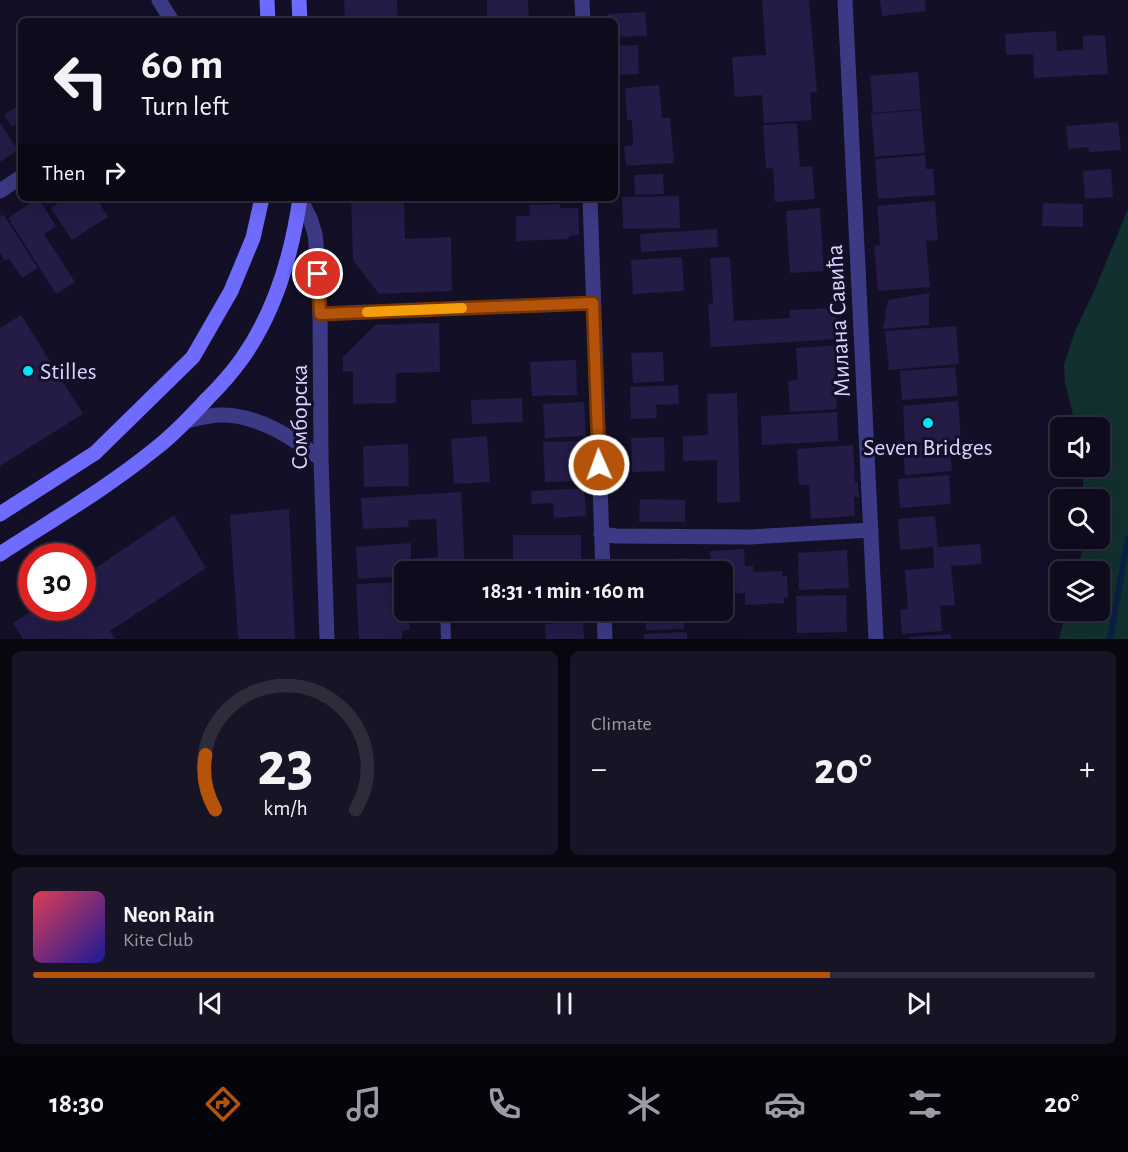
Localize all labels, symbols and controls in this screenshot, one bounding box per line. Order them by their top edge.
icon: left [42,42,120,120]
text: 60 m [141,44,223,86]
text: Turn left [141,93,229,120]
icon: right [98,156,131,189]
text: Then [42,162,86,184]
street label: Милана Савића [823,244,855,398]
pin [292,248,343,299]
icon: arrive [301,257,334,290]
place label: Stilles [40,360,97,384]
marker: Stilles [21,364,35,378]
street label: Сомборска [288,364,312,470]
marker: Seven Bridges [921,416,935,430]
map controls [1050,417,1110,621]
button: sound [1050,417,1110,477]
position arrow [567,433,631,497]
place label: Seven Bridges [863,436,993,460]
button: search [1050,489,1110,549]
speed limit sign: 30 [18,543,96,621]
button: layers [1050,561,1110,621]
text: 18:31 · 1 min · 160 m [482,580,645,602]
text: Climate [591,714,652,734]
text: 23 [257,734,313,796]
text: 20° [814,747,872,792]
text: − [591,753,607,786]
text: + [1079,753,1095,786]
text: km/h [263,798,307,819]
text: Neon Rain [123,904,215,926]
text: Kite Club [123,930,193,950]
icon: previous [194,987,227,1020]
icon: pause [548,987,581,1020]
icon: next [902,987,935,1020]
icon: directions [202,1083,244,1125]
icon: music [343,1083,385,1125]
icon: phone [483,1083,525,1125]
icon: climate [623,1083,665,1125]
icon: car [764,1083,806,1125]
icon: filters [904,1083,946,1125]
text: 18:30 [49,1090,104,1117]
text: 20° [1044,1090,1079,1117]

